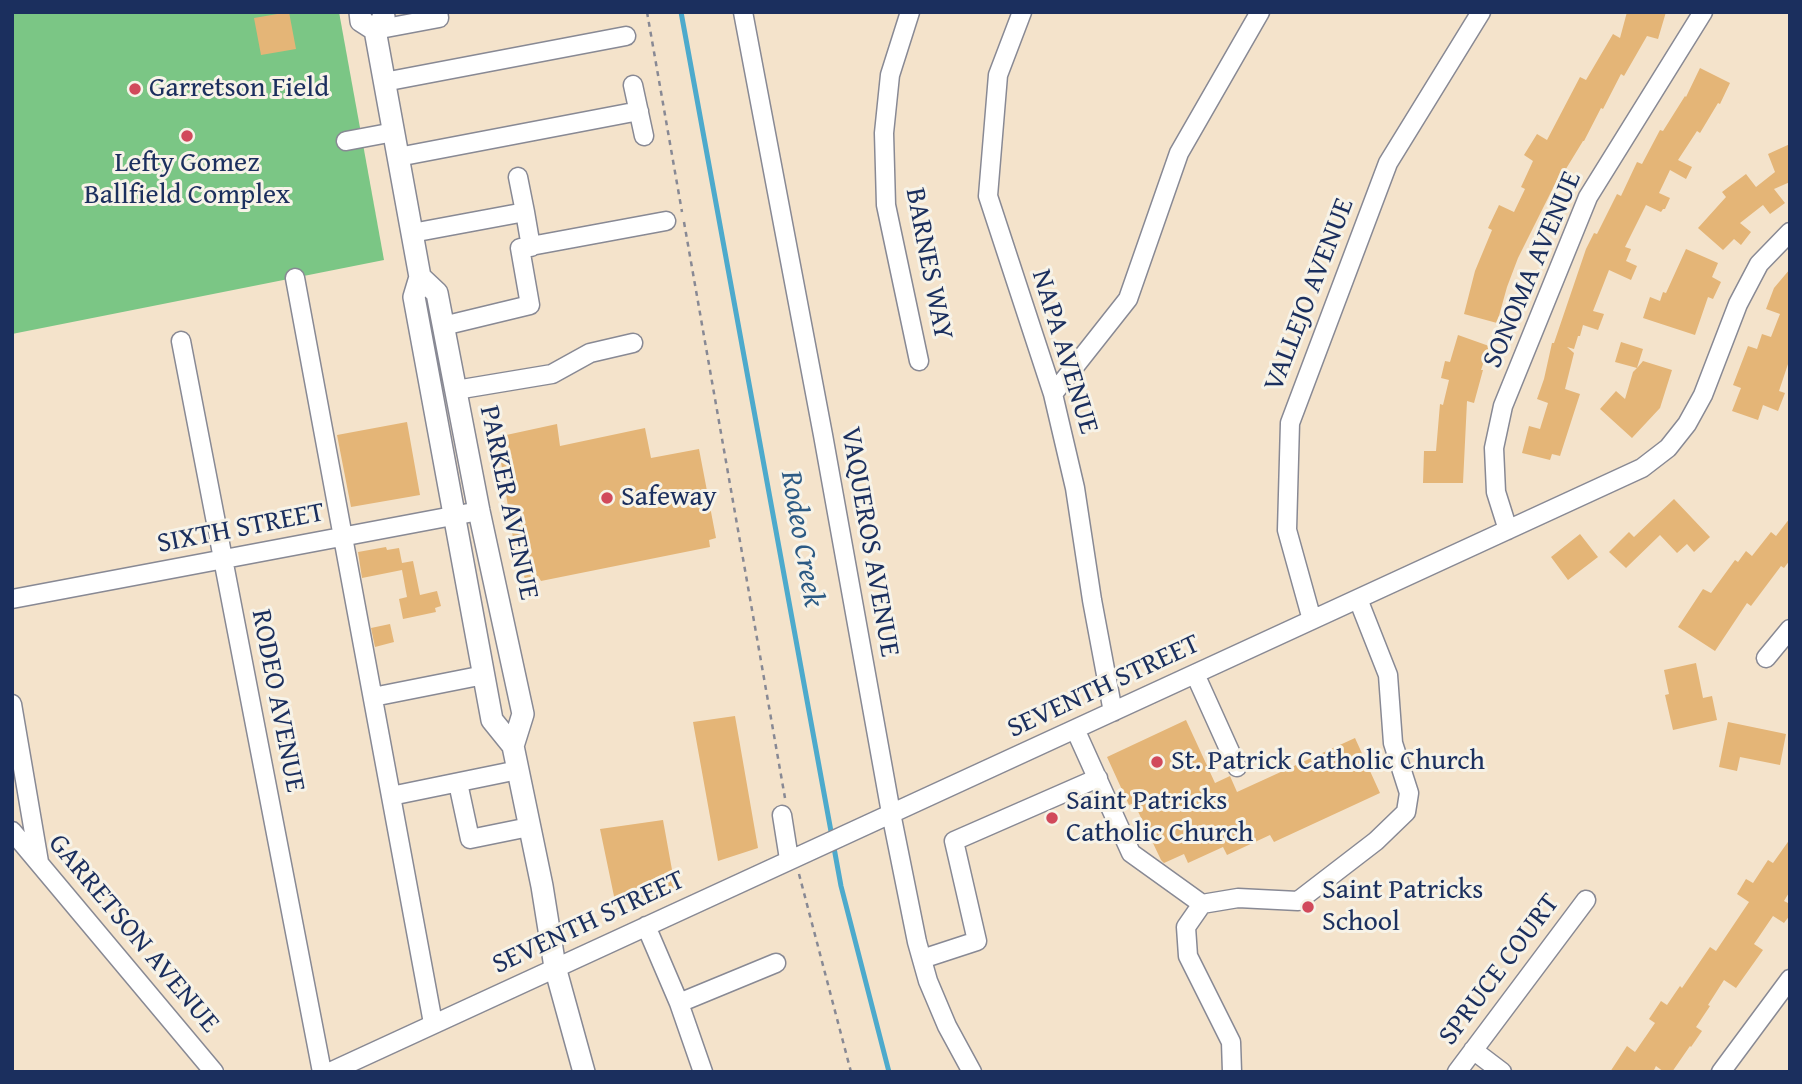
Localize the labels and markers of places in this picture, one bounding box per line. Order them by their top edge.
place label: Garretson Field [149,72,329,106]
marker: Garretson Field [127,81,143,97]
marker: Lefty Gomez Ballfield Complex [179,128,195,144]
place label: Lefty Gomez Ballfield Complex [84,147,290,213]
place label: Safeway [621,481,717,515]
marker: Safeway [599,490,615,506]
place label: St. Patrick Catholic Church [1171,745,1485,779]
marker: St. Patrick Catholic Church [1149,754,1165,770]
place label: Saint Patricks Catholic Church [1066,785,1254,851]
marker: Saint Patricks Catholic Church [1044,810,1060,826]
place label: Saint Patricks School [1322,874,1483,940]
marker: Saint Patricks School [1300,899,1316,915]

